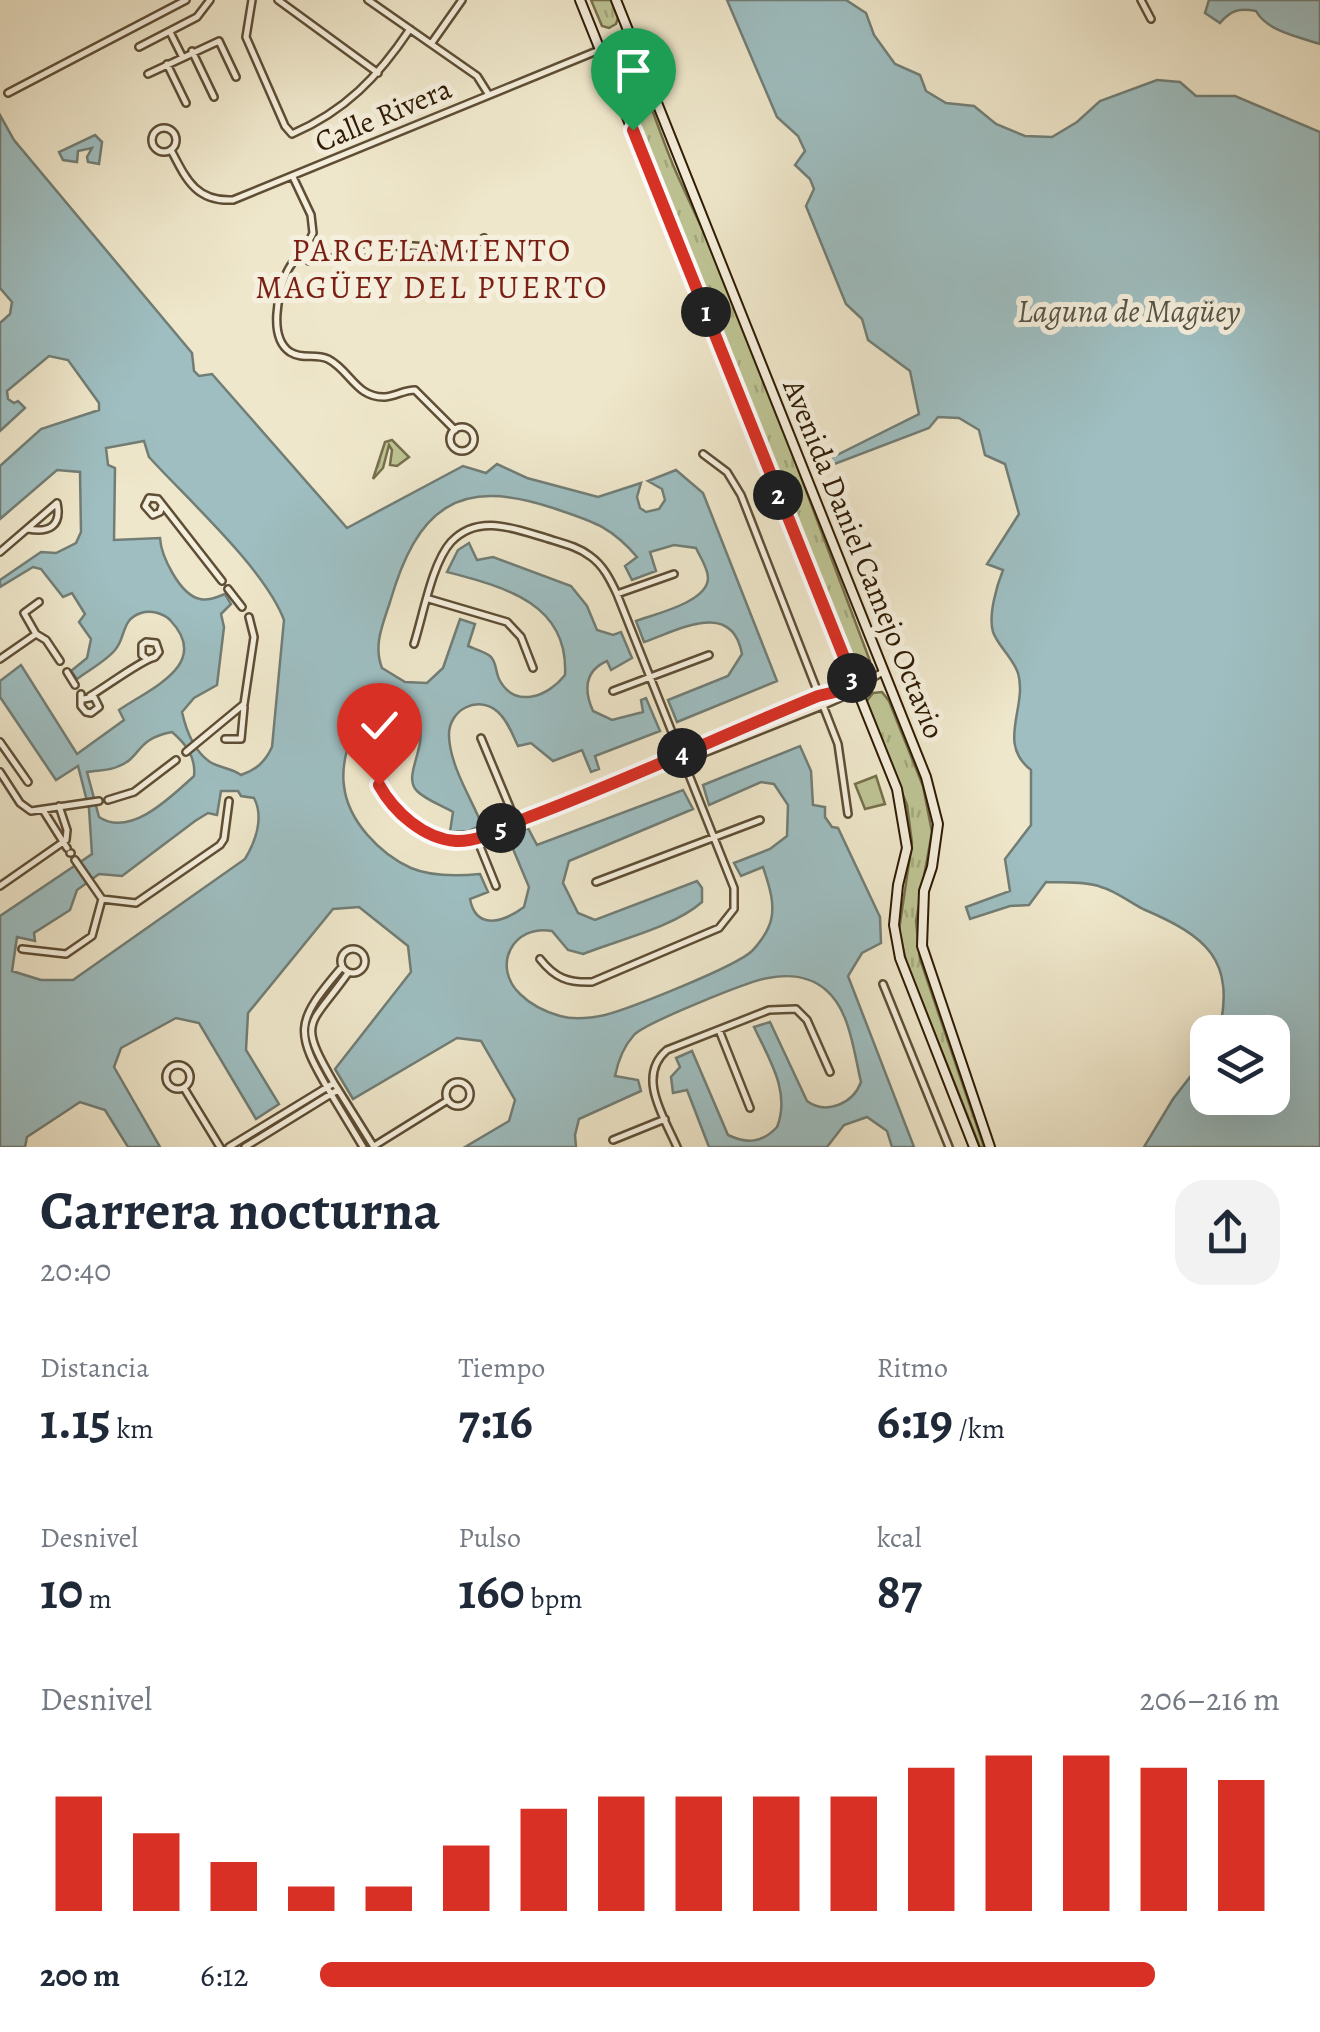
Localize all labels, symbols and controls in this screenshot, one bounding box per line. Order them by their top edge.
pin [591,28,676,131]
icon: arrive [606,43,661,98]
street label: Calle Rivera [309,68,457,162]
district label: PARCELAMIENTO MAGÜEY DEL PUERTO [255,228,609,309]
pin: 1 [681,287,731,337]
water label: Laguna de Magüey [1017,289,1241,333]
text: 1 [701,293,711,331]
street label: Avenida Daniel Camejo Octavio [773,373,954,744]
pin: 2 [753,470,803,520]
text: 2 [771,476,785,514]
pin: 3 [827,653,877,703]
text: 3 [846,659,858,697]
pin [337,683,422,786]
icon: check [352,698,407,753]
pin: 4 [657,728,707,778]
text: 4 [675,734,689,772]
pin: 5 [476,803,526,853]
text: 5 [495,809,507,847]
map controls [1190,1015,1290,1115]
button: layers [1190,1015,1290,1115]
text: Carrera nocturna [40,1173,440,1248]
button: share [1175,1180,1280,1285]
text: 20:40 [40,1248,111,1292]
text: Distancia [40,1349,149,1387]
text: Tiempo [458,1349,545,1387]
text: Ritmo [877,1349,948,1387]
text: 1.15 [40,1387,111,1455]
text: 7:16 [458,1387,533,1455]
text: 6:19 [877,1387,953,1455]
text: km [111,1410,154,1448]
text: /km [953,1410,1005,1448]
text: Desnivel [40,1519,138,1557]
text: Pulso [458,1519,521,1557]
text: kcal [877,1519,922,1557]
text: 10 [40,1557,83,1625]
text: 160 [458,1557,525,1625]
text: 87 [877,1557,922,1625]
text: m [83,1580,112,1618]
text: bpm [525,1580,583,1618]
text: Desnivel [40,1677,152,1721]
text: 206–216 m [1140,1677,1280,1721]
text: 200 m [40,1953,120,1997]
text: 6:12 [200,1953,249,1997]

